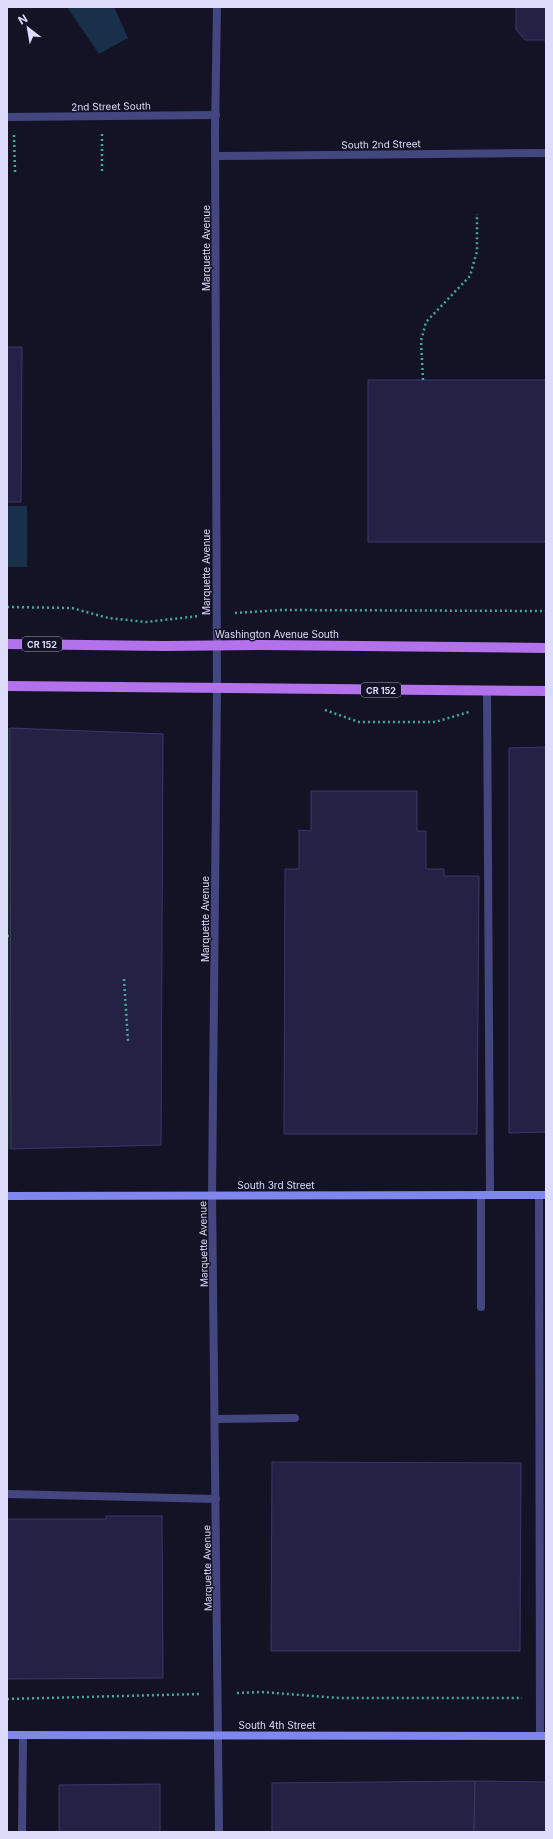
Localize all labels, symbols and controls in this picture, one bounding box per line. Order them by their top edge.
north arrow [8,8,48,48]
text: N [16,11,30,28]
street label: 2nd Street South [71,99,151,113]
street label: South 2nd Street [341,137,422,151]
street label: Marquette Avenue [200,205,212,291]
street label: Marquette Avenue [200,529,212,615]
street label: Washington Avenue South [215,628,339,640]
road number: CR 152 [22,637,62,651]
road number: CR 152 [361,683,401,697]
street label: Marquette Avenue [199,876,211,962]
street label: South 3rd Street [237,1179,315,1191]
street label: Marquette Avenue [196,1201,210,1287]
street label: Marquette Avenue [200,1525,214,1611]
street label: South 4th Street [239,1719,316,1731]

